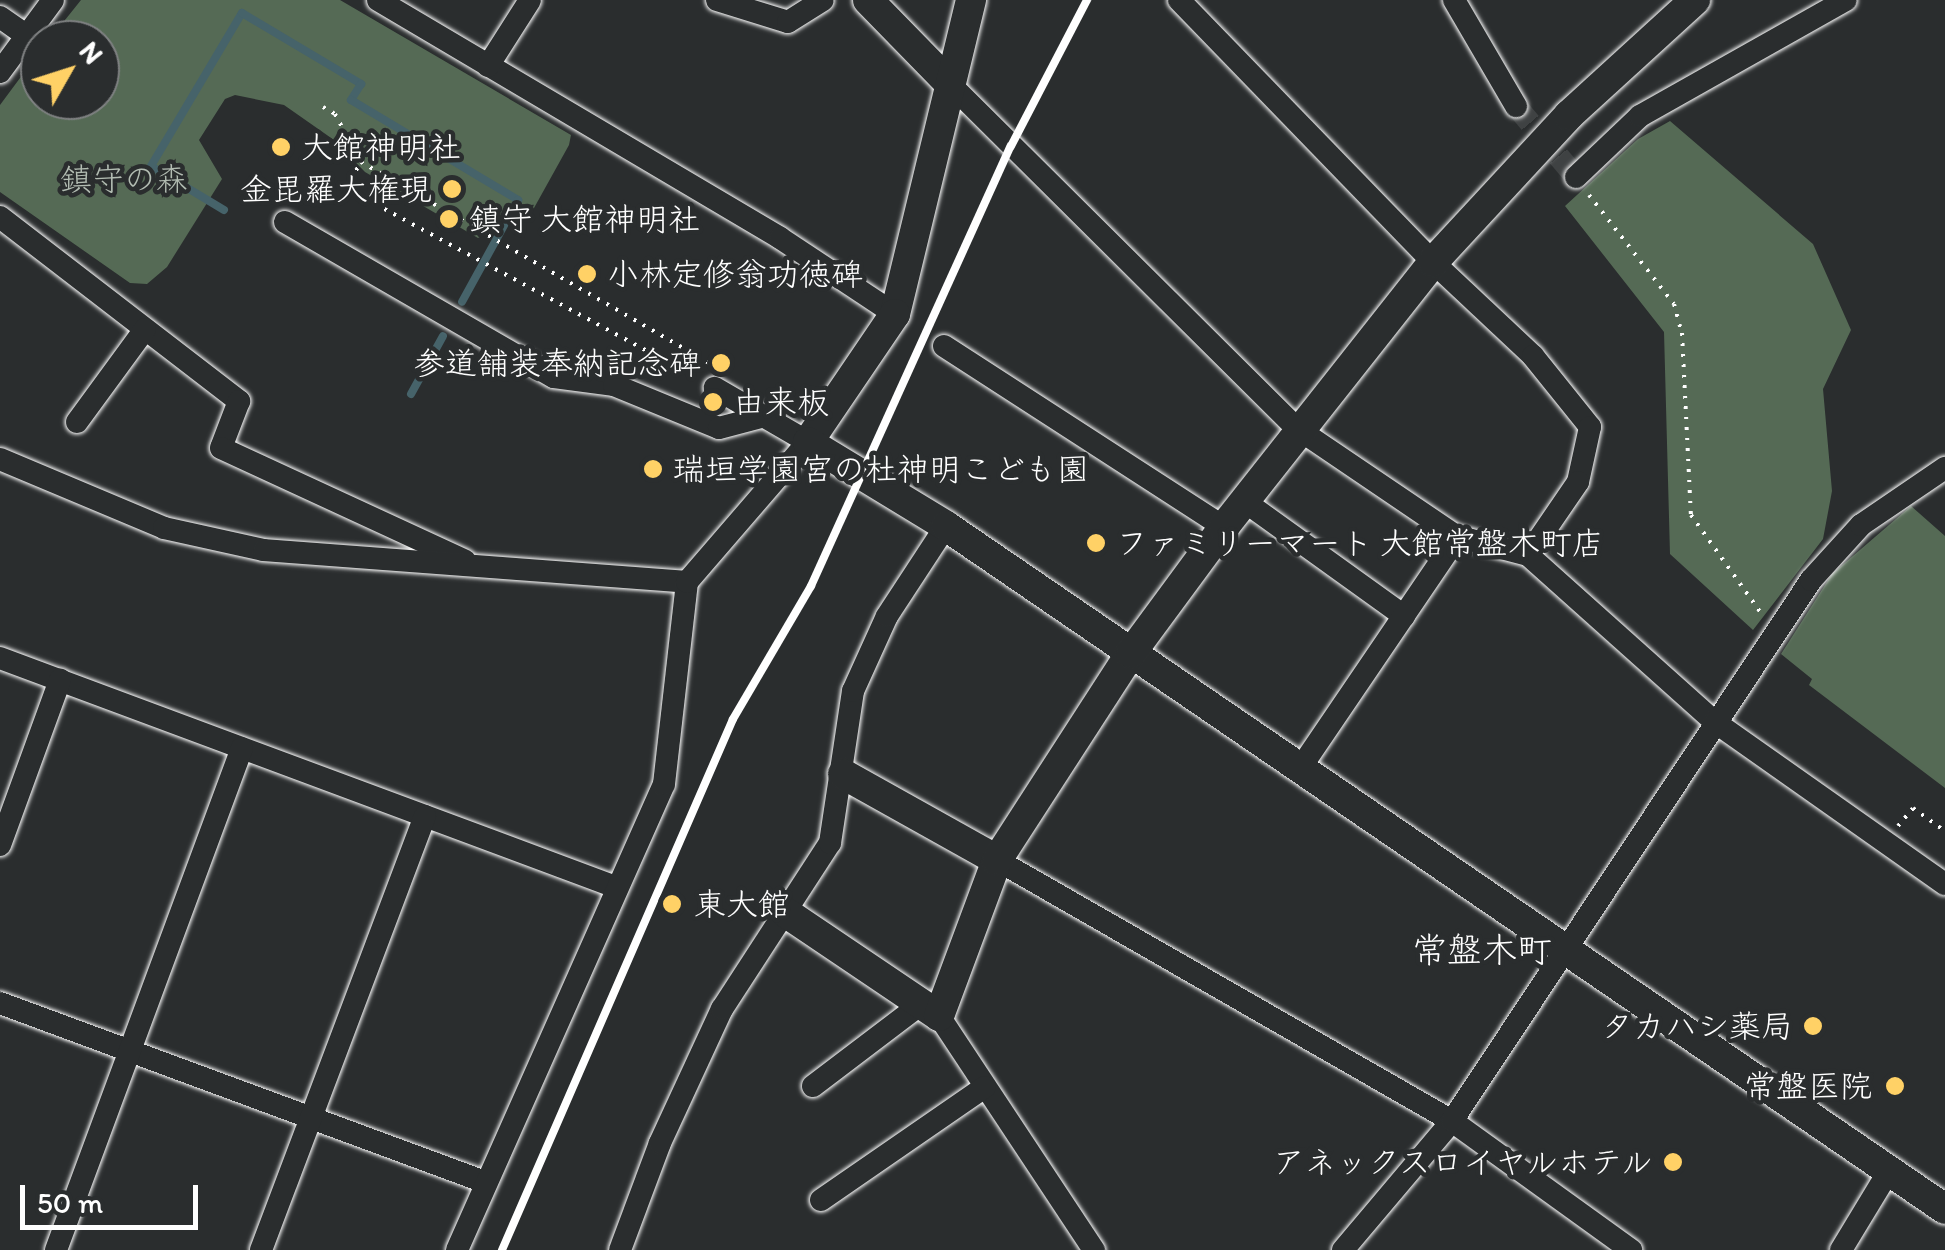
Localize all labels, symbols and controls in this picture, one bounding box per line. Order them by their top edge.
north arrow [20,20,120,120]
text: N [73,34,111,70]
place label: 大館神明社 [301,128,461,166]
marker: 大館神明社 [270,136,292,158]
park label: 鎮守の森 [60,160,188,198]
place label: 金毘羅大権現 [240,170,432,208]
marker: 金毘羅大権現 [441,178,463,200]
place label: 鎮守 大館神明社 [469,200,700,238]
marker: 鎮守 大館神明社 [438,208,460,230]
place label: 小林定修翁功徳碑 [607,255,863,293]
marker: 小林定修翁功徳碑 [576,263,598,285]
place label: 参道舗装奉納記念碑 [413,344,701,382]
marker: 参道舗装奉納記念碑 [710,352,732,374]
place label: 由来板 [733,383,829,421]
marker: 由来板 [702,391,724,413]
place label: 瑞垣学園宮の杜神明こども園 [673,450,1089,488]
marker: 瑞垣学園宮の杜神明こども園 [642,458,664,480]
place label: ファミリーマート 大館常盤木町店 [1116,524,1603,562]
marker: ファミリーマート 大館常盤木町店 [1085,532,1107,554]
place label: 東大館 [694,885,790,923]
marker: 東大館 [659,891,685,917]
district label: 常盤木町 [1412,929,1552,971]
place label: タカハシ薬局 [1601,1007,1793,1045]
marker: タカハシ薬局 [1802,1015,1824,1037]
place label: 常盤医院 [1744,1067,1872,1105]
marker: 常盤医院 [1882,1073,1908,1099]
place label: アネックスロイヤルホテル [1269,1143,1653,1181]
marker: アネックスロイヤルホテル [1662,1151,1684,1173]
scale bar [25,1165,202,1227]
text: 50 m [37,1184,103,1221]

